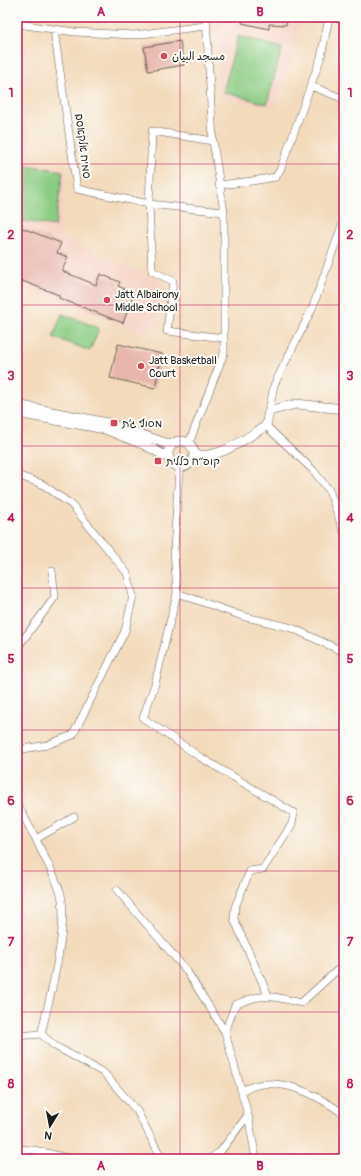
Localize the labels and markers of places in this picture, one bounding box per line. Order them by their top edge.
place label: مسجد البيان [172,50,225,64]
marker: مسجد البيان [159,51,169,61]
place label: Jatt Albairony Middle School [115,288,179,314]
marker: Jatt Albairony Middle School [102,295,112,305]
place label: Jatt Basketball Court [149,354,217,380]
marker: Jatt Basketball Court [136,361,146,371]
place label: מסוף ג׳ת [121,417,162,430]
marker: מסוף ג׳ת [109,418,119,428]
place label: קופ״ח כללית [165,455,220,468]
marker: קופ״ח כללית [153,456,163,466]

